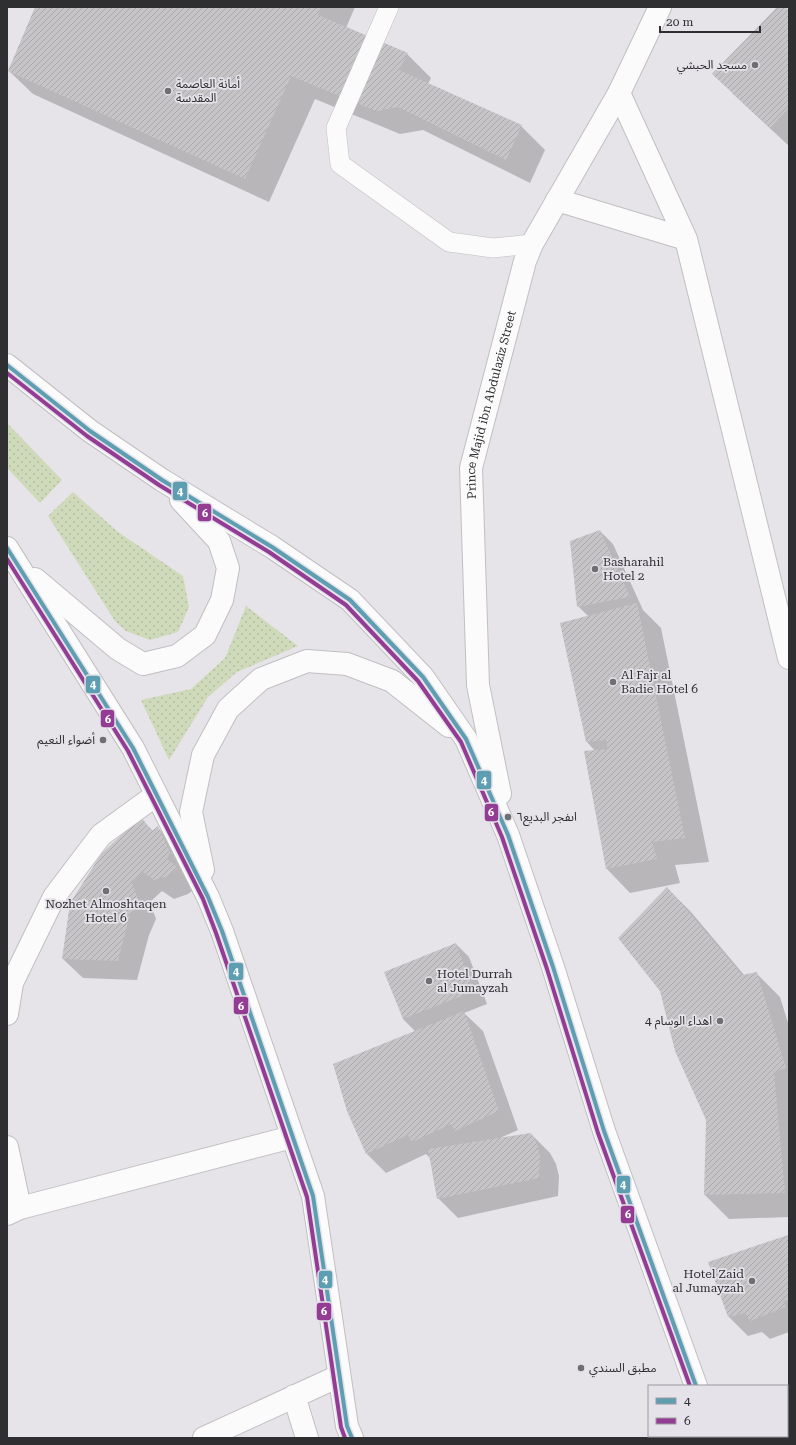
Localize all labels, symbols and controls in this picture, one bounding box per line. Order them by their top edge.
scale bar [660,8,760,34]
text: 20 m [666,15,693,29]
place label: مسجد الحبشي [677,58,747,75]
marker: مسجد الحبشي [750,60,760,70]
place label: أمانة العاصمة المقدسة [176,76,240,105]
marker: أمانة العاصمة المقدسة [163,86,173,96]
street label: Prince Majid ibn Abdulaziz Street [464,309,519,499]
line badge: 4 [172,481,188,501]
text: 4 [177,485,184,498]
line badge: 6 [197,503,212,522]
text: 6 [202,507,208,520]
place label: Basharahil Hotel 2 [603,555,664,583]
marker: Basharahil Hotel 2 [590,564,600,574]
place label: Al Fajr al Badie Hotel 6 [621,668,698,696]
line badge: 4 [85,675,101,694]
marker: Al Fajr al Badie Hotel 6 [608,677,618,687]
text: 4 [90,678,97,691]
line badge: 6 [100,709,115,728]
text: 6 [105,713,111,726]
place label: أضواء النعيم [37,732,95,749]
marker: أضواء النعيم [98,735,108,745]
line badge: 4 [476,770,492,790]
text: 4 [481,774,488,787]
line badge: 6 [484,803,499,822]
text: 6 [488,806,494,819]
place label: اىفجر البديع٦ [516,810,577,826]
marker: اىفجر البديع٦ [503,812,513,822]
marker: Nozhet Almoshtaqen Hotel 6 [101,886,111,896]
place label: Nozhet Almoshtaqen Hotel 6 [46,897,167,925]
line badge: 4 [228,962,244,981]
text: 4 [233,965,240,978]
place label: Hotel Durrah al Jumayzah [437,967,513,995]
marker: Hotel Durrah al Jumayzah [424,976,434,986]
line badge: 6 [233,996,249,1015]
text: 6 [238,1000,244,1013]
place label: اهداء الوسام 4 [645,1014,712,1030]
marker: اهداء الوسام 4 [715,1016,725,1026]
line badge: 4 [616,1175,631,1194]
text: 4 [620,1178,627,1191]
line badge: 6 [620,1205,635,1224]
text: 6 [625,1208,631,1221]
place label: Hotel Zaid al Jumayzah [673,1267,744,1295]
line badge: 4 [318,1270,333,1289]
text: 4 [322,1273,329,1286]
marker: Hotel Zaid al Jumayzah [747,1276,757,1286]
line badge: 6 [316,1302,332,1321]
text: 6 [321,1305,327,1318]
place label: مطبق السندي [589,1361,656,1378]
marker: مطبق السندي [576,1363,586,1373]
legend [648,1385,788,1437]
text: 4 [684,1394,691,1408]
text: 6 [684,1414,691,1428]

